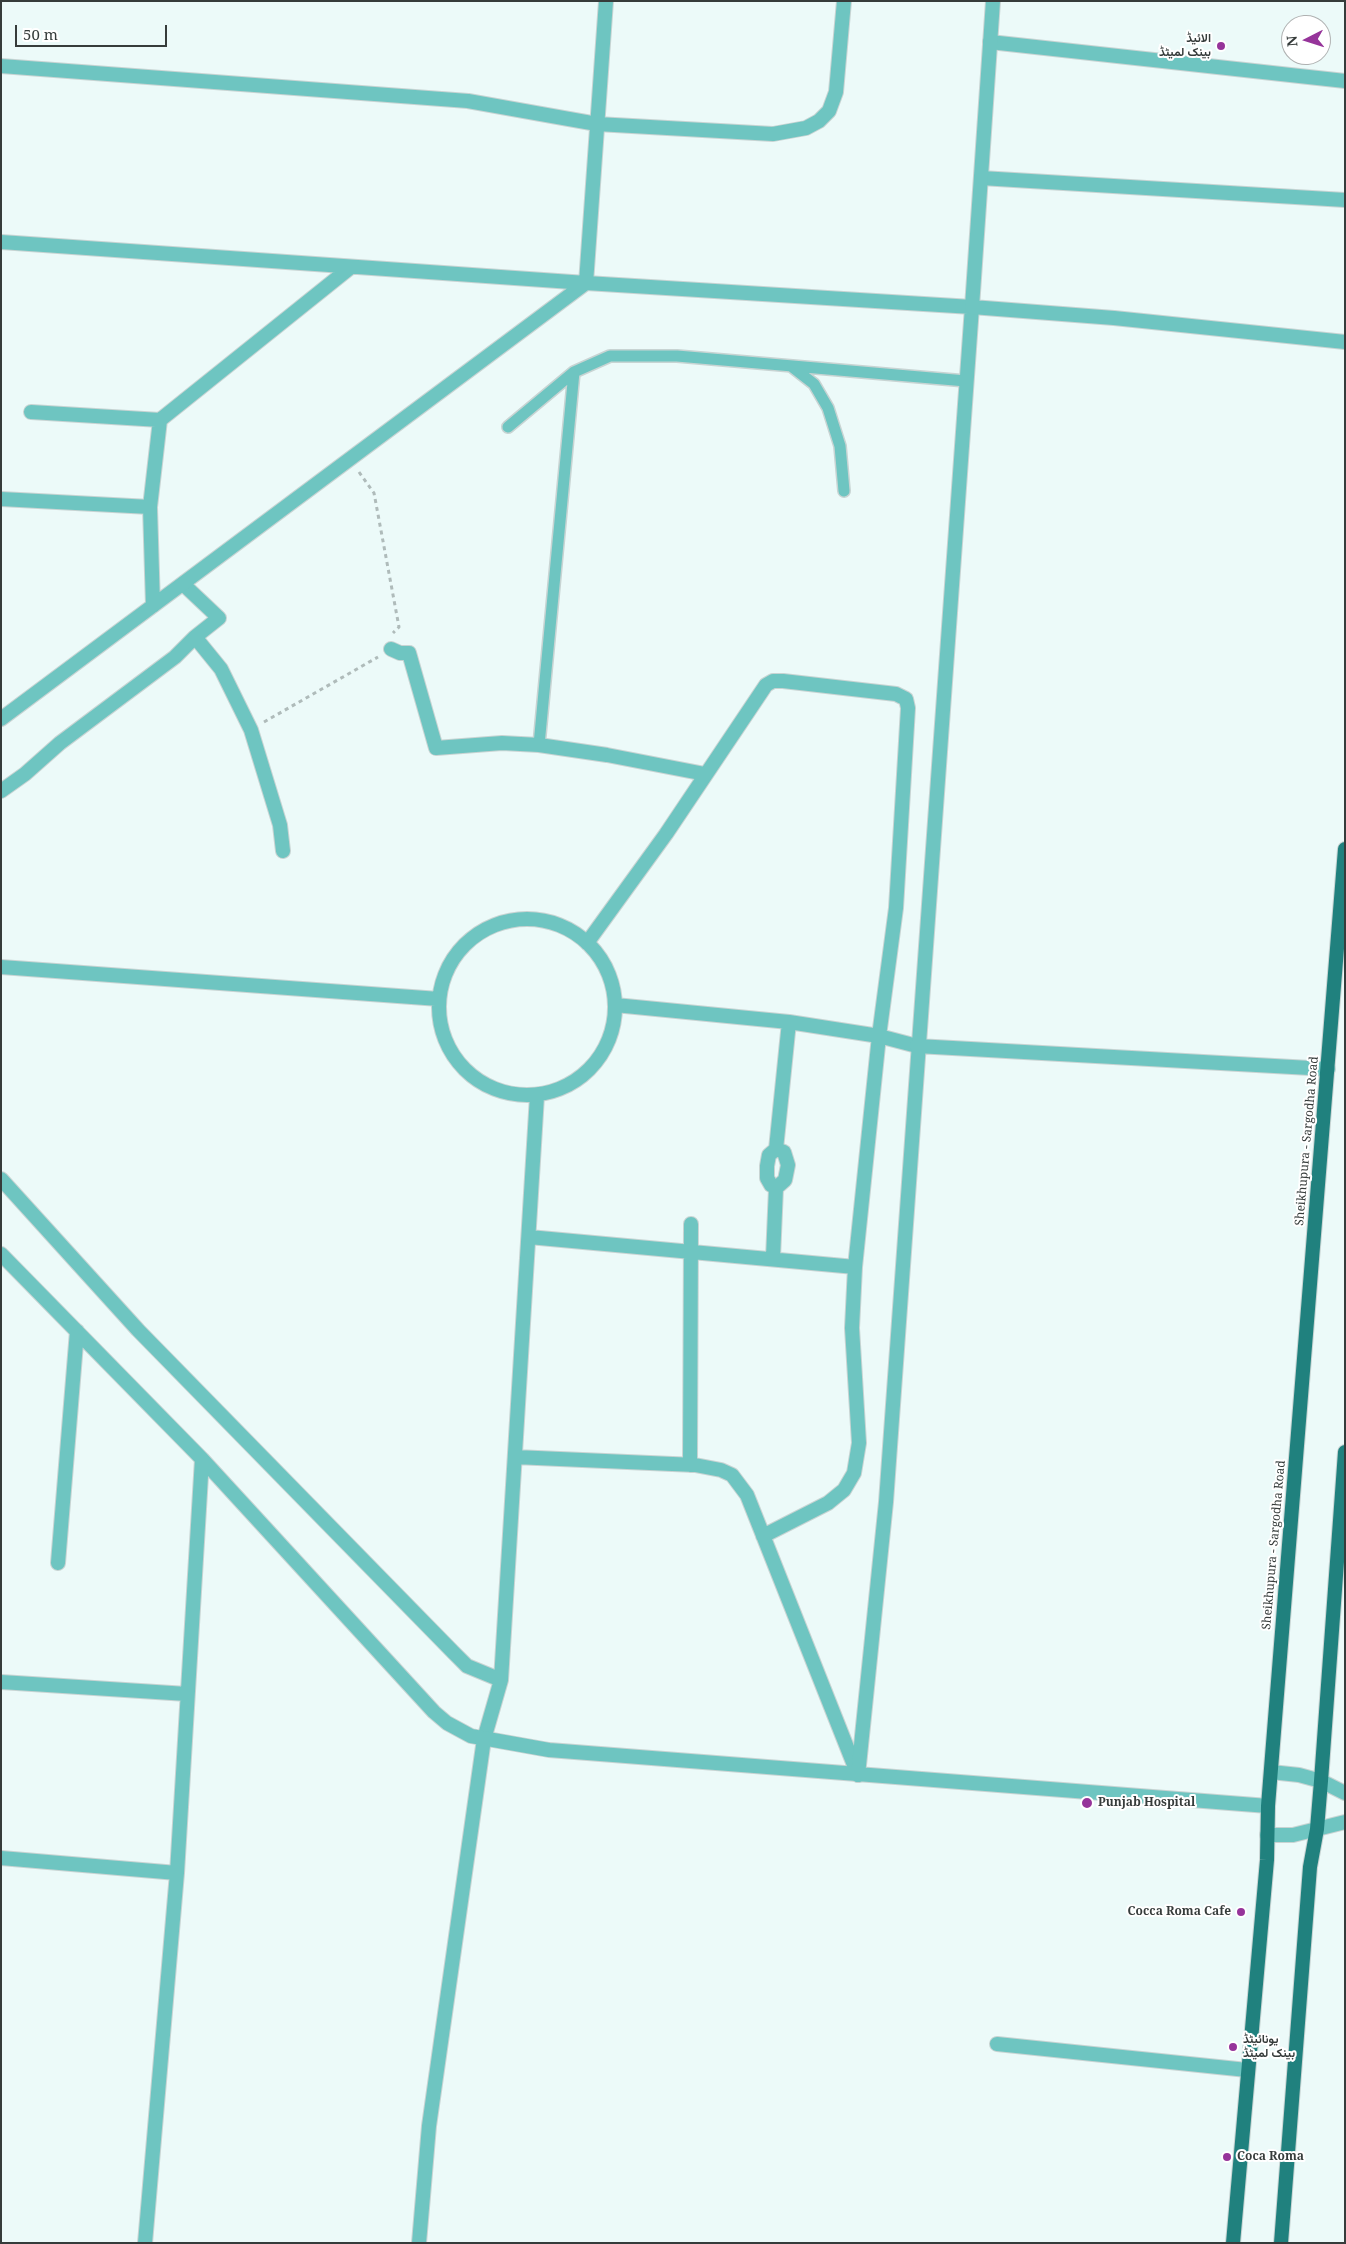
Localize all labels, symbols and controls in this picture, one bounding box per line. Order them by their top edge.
scale bar [18,15,170,47]
north arrow [1281,15,1331,65]
text: 50 m [23,24,58,44]
place label: الائیڈ بینک لمیٹڈ [1159,32,1211,60]
text: N [1282,35,1302,48]
marker: الائیڈ بینک لمیٹڈ [1215,40,1227,52]
street label: Sheikhupura - Sargodha Road [1292,1056,1322,1226]
street label: Sheikhupura - Sargodha Road [1259,1460,1289,1630]
marker: Punjab Hospital [1080,1796,1094,1810]
place label: Punjab Hospital [1098,1796,1195,1810]
place label: Cocca Roma Cafe [1128,1905,1231,1919]
marker: Cocca Roma Cafe [1235,1906,1247,1918]
place label: یونائیٹڈ بینک لمیٹڈ [1243,2033,1295,2061]
marker: یونائیٹڈ بینک لمیٹڈ [1227,2041,1239,2053]
place label: Coca Roma [1237,2150,1304,2164]
marker: Coca Roma [1221,2151,1233,2163]

